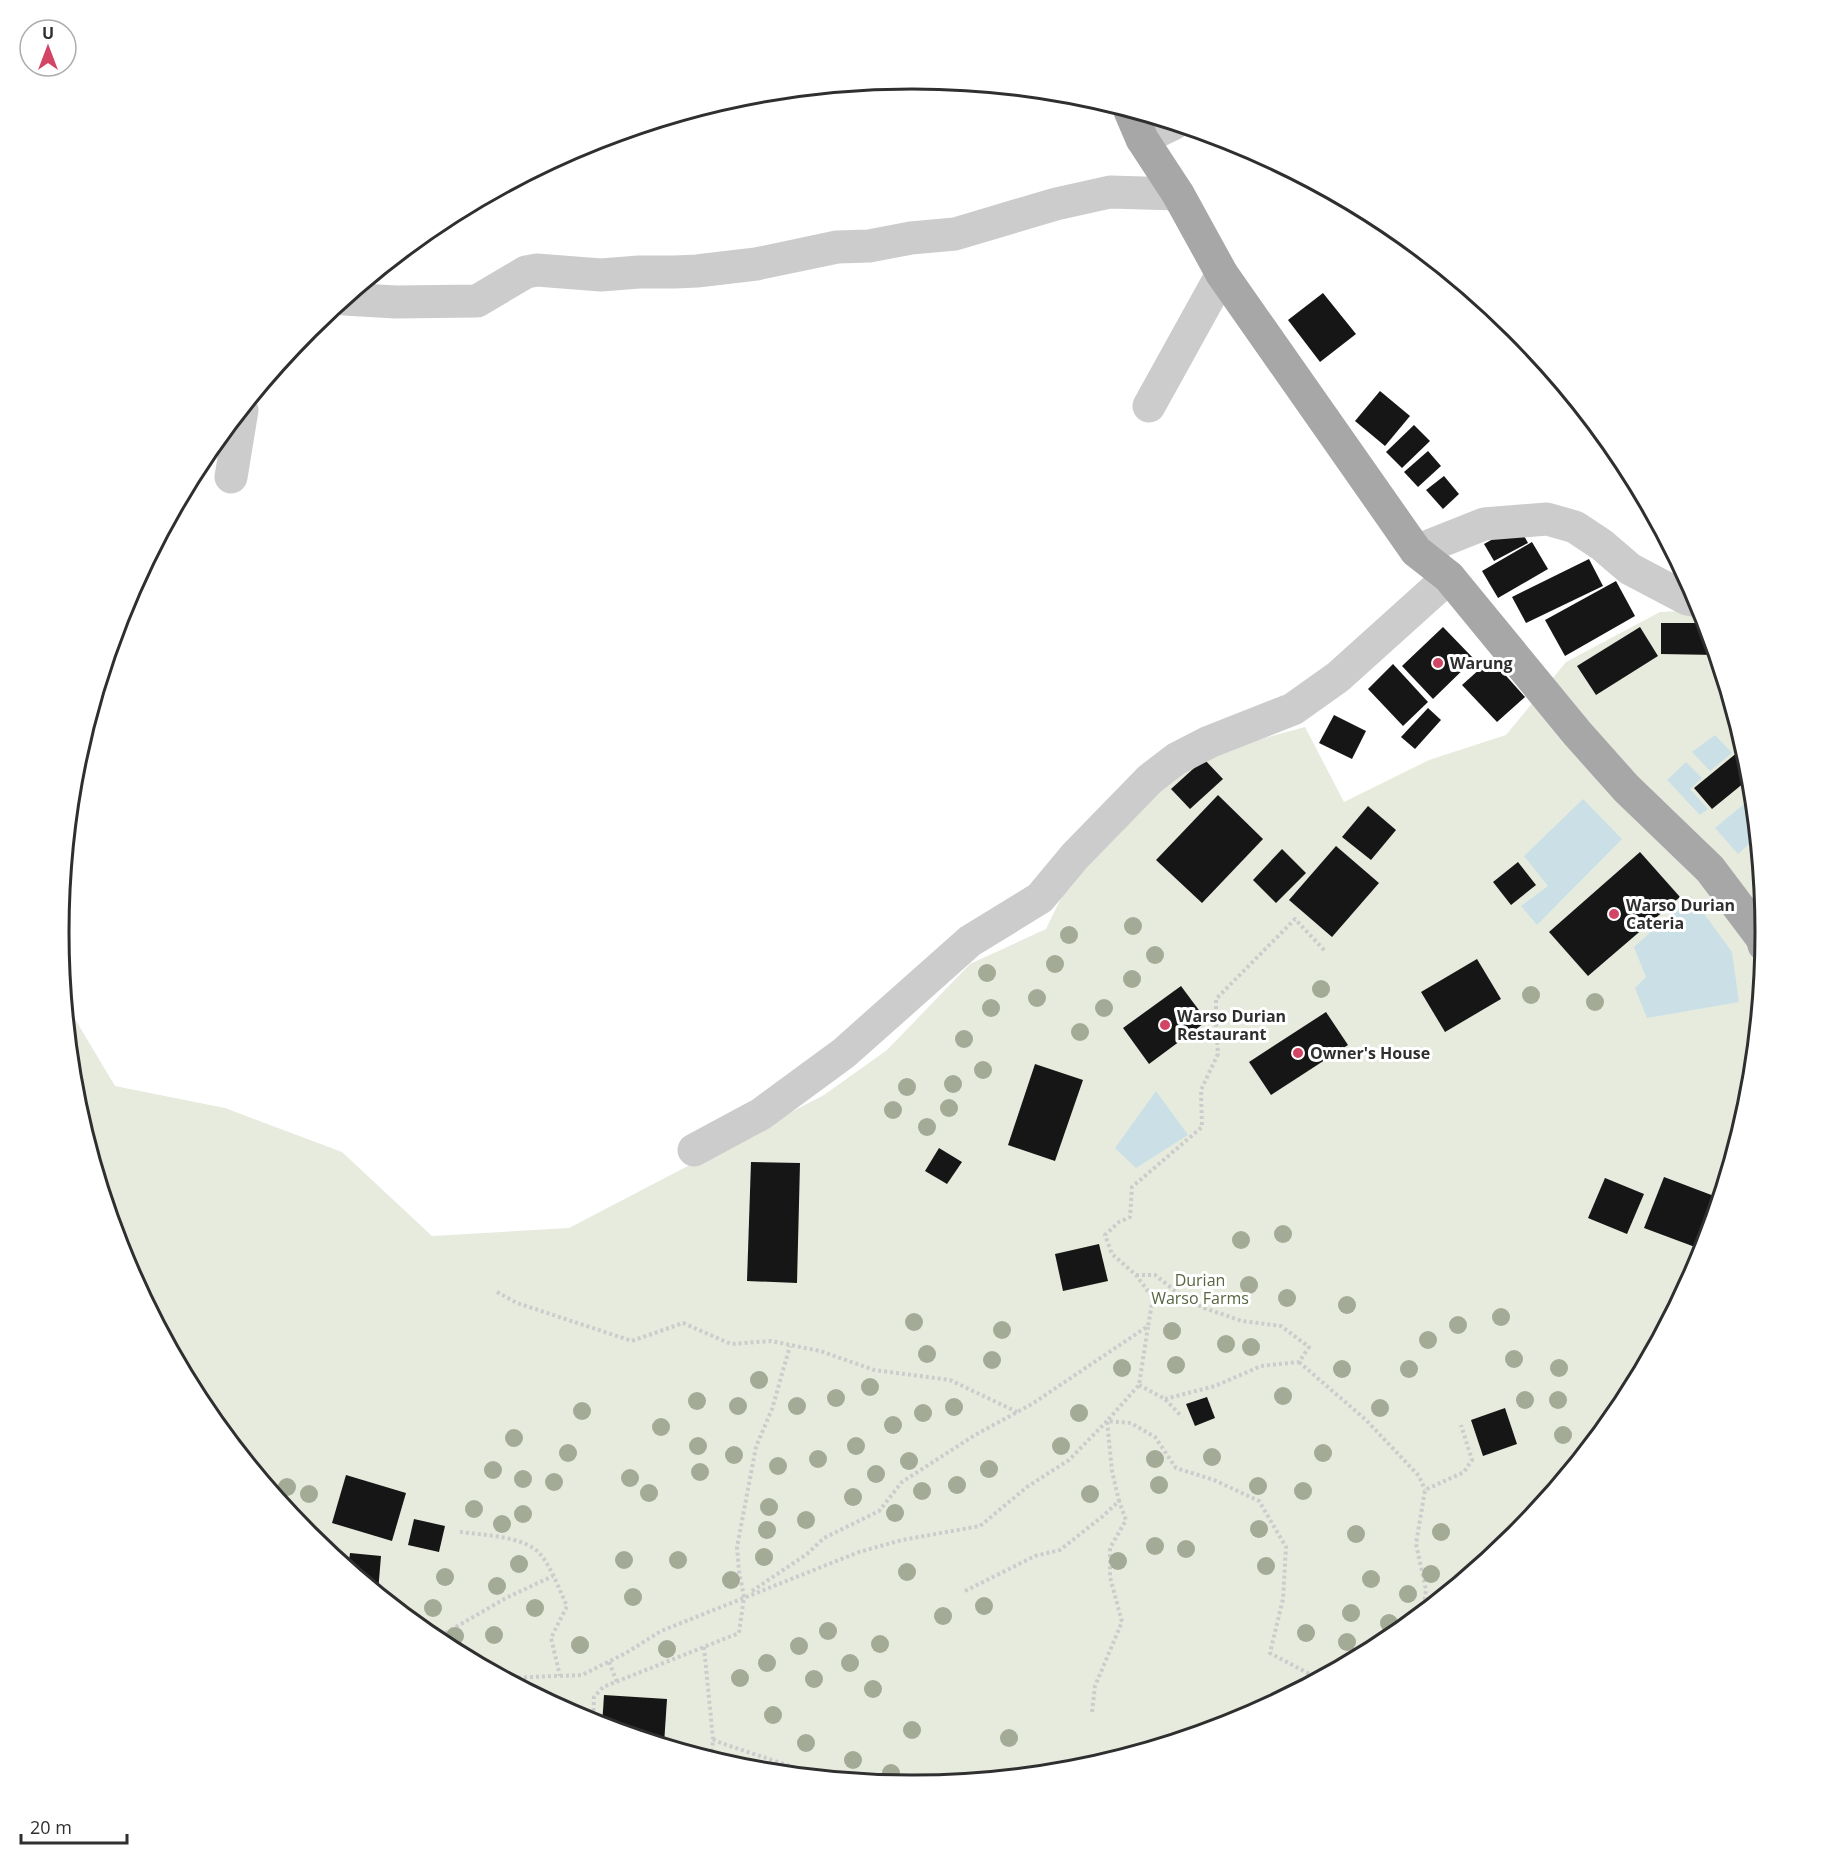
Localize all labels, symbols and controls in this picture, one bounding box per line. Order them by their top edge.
north arrow [18,18,78,78]
text: U [42,22,54,44]
place label: Warung [1450,652,1512,674]
marker: Warung [1431,656,1445,670]
place label: Warso Durian Cateria [1626,894,1735,934]
marker: Warso Durian Cateria [1607,907,1621,921]
place label: Warso Durian Restaurant [1177,1005,1286,1045]
marker: Warso Durian Restaurant [1158,1018,1172,1032]
place label: Owner's House [1310,1042,1430,1064]
marker: Owner's House [1291,1046,1305,1060]
park label: Durian Warso Farms [1151,1269,1249,1309]
scale bar [21,1807,128,1845]
text: 20 m [30,1815,72,1839]

